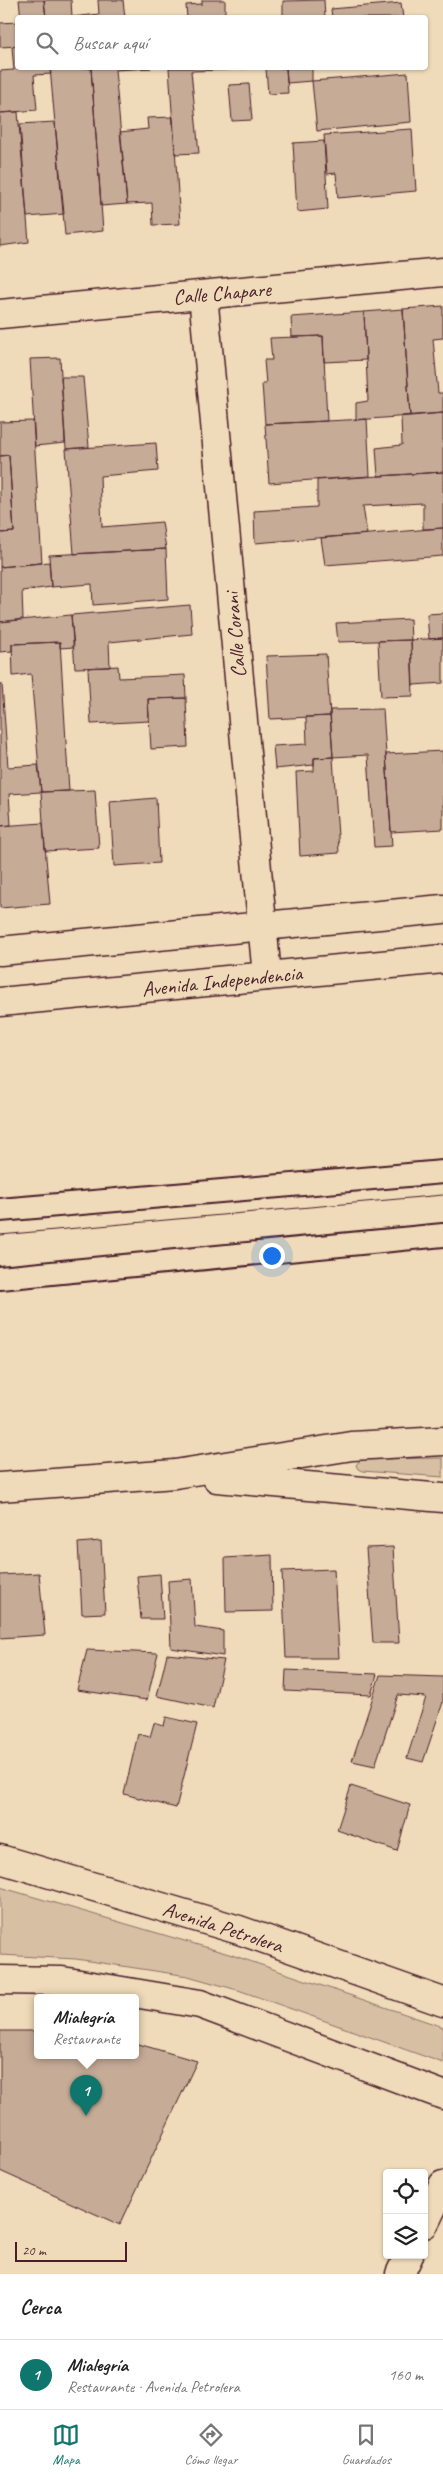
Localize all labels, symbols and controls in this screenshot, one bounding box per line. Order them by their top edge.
search box [15,15,428,70]
icon: search [33,29,61,57]
text: Buscar aquí [73,31,147,55]
street label: Calle Chapare [172,276,273,310]
street label: Calle Corani [218,588,252,679]
street label: Avenida Independencia [141,960,305,1002]
your location [259,1243,285,1269]
street label: Avenida Petrolera [160,1895,288,1959]
popup [34,1994,139,2059]
text: Mialegría [53,2005,114,2029]
text: Restaurante [53,2029,120,2049]
pin: 1 [70,2075,102,2116]
map controls [383,2169,428,2259]
button: locate [383,2169,428,2214]
button: layers [383,2214,428,2259]
scale bar [15,2239,128,2262]
text: 20 m [22,2242,46,2259]
text: Cerca [20,2294,61,2320]
text: Mialegría [67,2353,128,2377]
text: 1 [32,2365,40,2385]
text: 160 m [389,2365,423,2385]
text: Restaurante · Avenida Petrolera [67,2377,240,2397]
tab: Mapa [52,2421,80,2468]
tab: Cómo llegar [184,2421,237,2468]
tab: Guardados [342,2421,391,2468]

